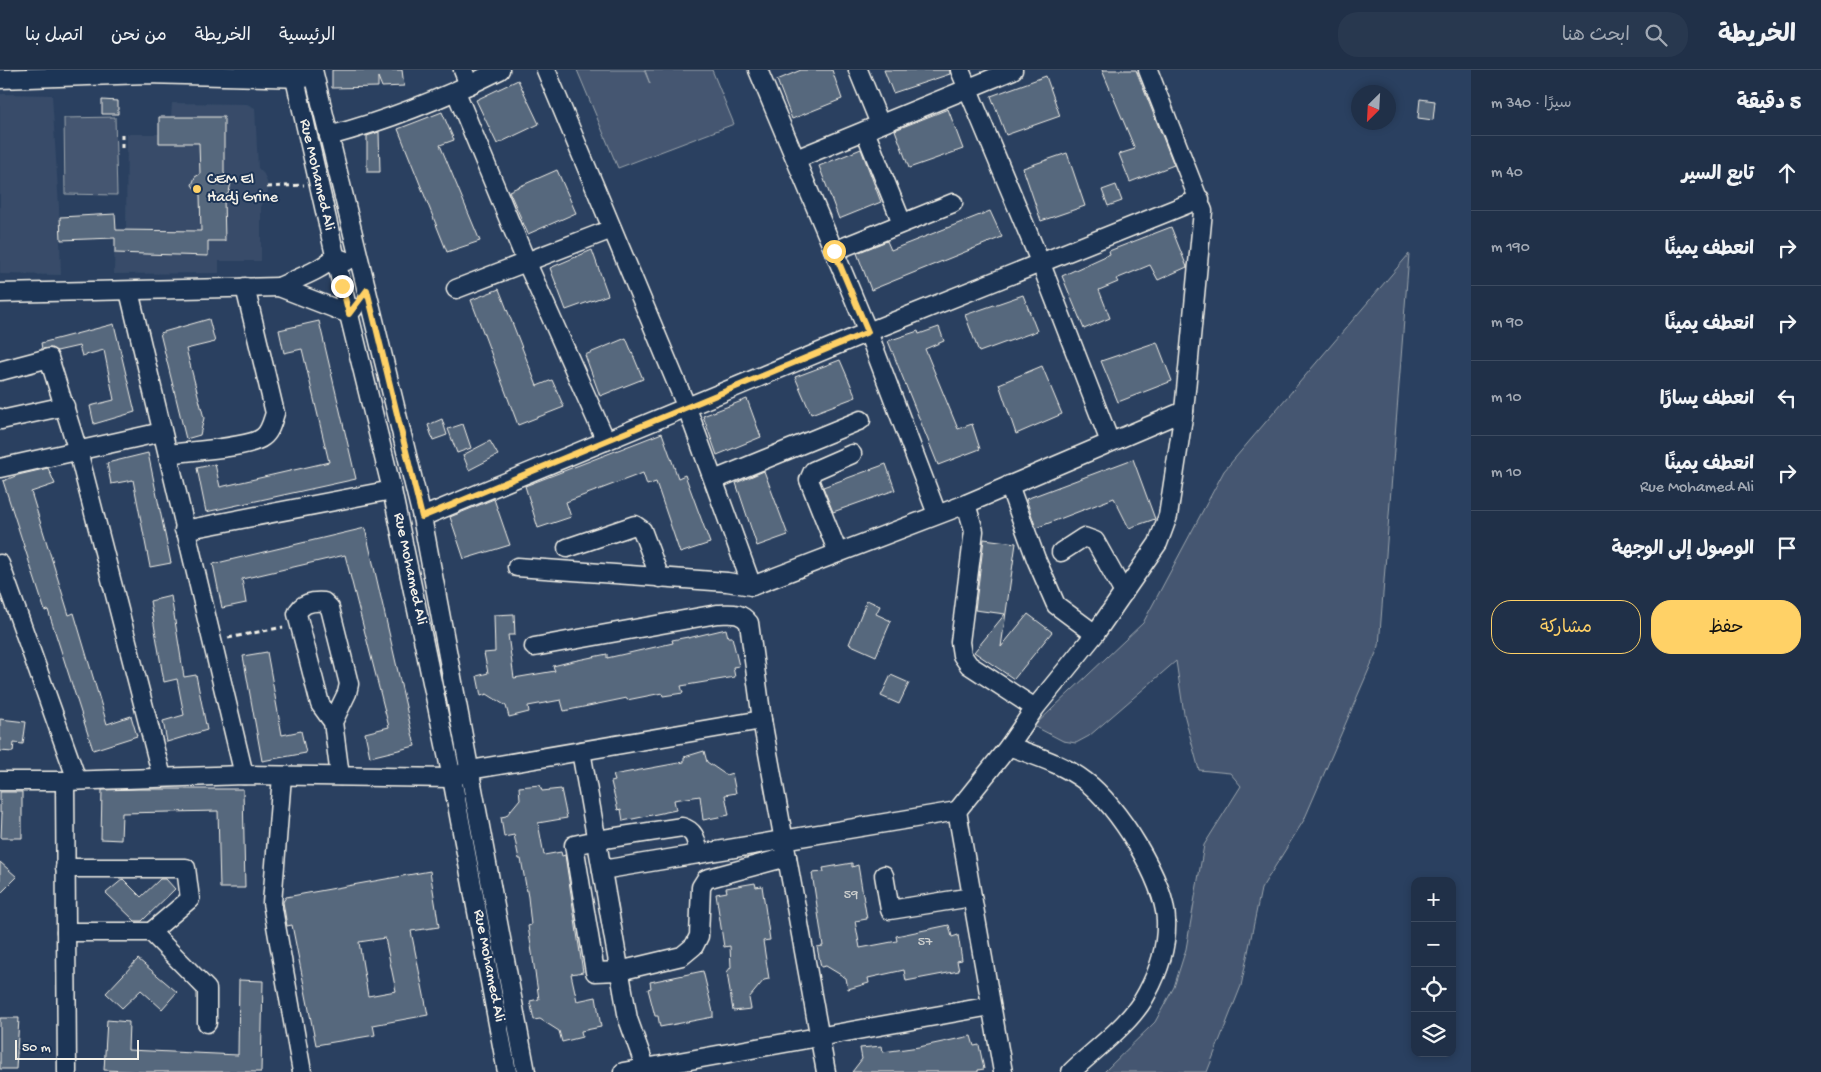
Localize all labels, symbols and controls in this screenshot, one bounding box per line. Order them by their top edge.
search box [1338,12,1688,57]
icon: search [1642,21,1670,49]
text: الخريطة [1718,22,1796,51]
text: ابحث هنا [1562,25,1630,48]
text: اتصل بنا [25,26,83,47]
text: من نحن [111,26,167,47]
text: الخريطة [195,26,251,47]
text: الرئيسية [279,26,335,47]
north arrow [1351,85,1396,130]
text: 5 دقيقة [1737,92,1801,117]
text: سيرًا · 340 m [1491,95,1572,114]
street label: Rue Mohamed Ali [294,117,338,233]
icon: ahead [1773,159,1801,187]
text: 40 m [1491,164,1523,183]
text: تابع السير [1682,164,1754,187]
place label: CEM El Hadj Grine [207,171,279,208]
marker: CEM El Hadj Grine [191,183,203,195]
icon: right [1773,234,1801,262]
text: 190 m [1491,239,1530,258]
text: انعطف يمينًا [1665,239,1754,262]
route start [823,240,846,263]
route end [331,275,354,298]
icon: right [1773,309,1801,337]
text: 90 m [1491,314,1523,333]
text: انعطف يمينًا [1665,314,1754,337]
icon: left [1773,384,1801,412]
text: 10 m [1491,389,1522,408]
text: انعطف يسارًا [1660,389,1754,412]
text: انعطف يمينًا [1665,454,1754,477]
icon: right [1773,459,1801,487]
text: 10 m [1491,464,1522,483]
text: Rue Mohamed Ali [1640,479,1754,498]
street label: Rue Mohamed Ali [388,511,430,627]
icon: arrive [1773,534,1801,562]
text: الوصول إلى الوجهة [1611,539,1754,562]
button: مشاركة [1491,600,1641,654]
button: حفظ [1651,600,1801,654]
map controls [1411,877,1456,1057]
button: + [1411,877,1456,922]
house number: 59 [844,887,858,904]
street label: Rue Mohamed Ali [468,908,508,1024]
button: − [1411,922,1456,967]
house number: 57 [918,934,933,951]
button: locate [1411,967,1456,1012]
button: layers [1411,1012,1456,1057]
scale bar [15,1037,139,1060]
text: 50 m [22,1040,51,1057]

